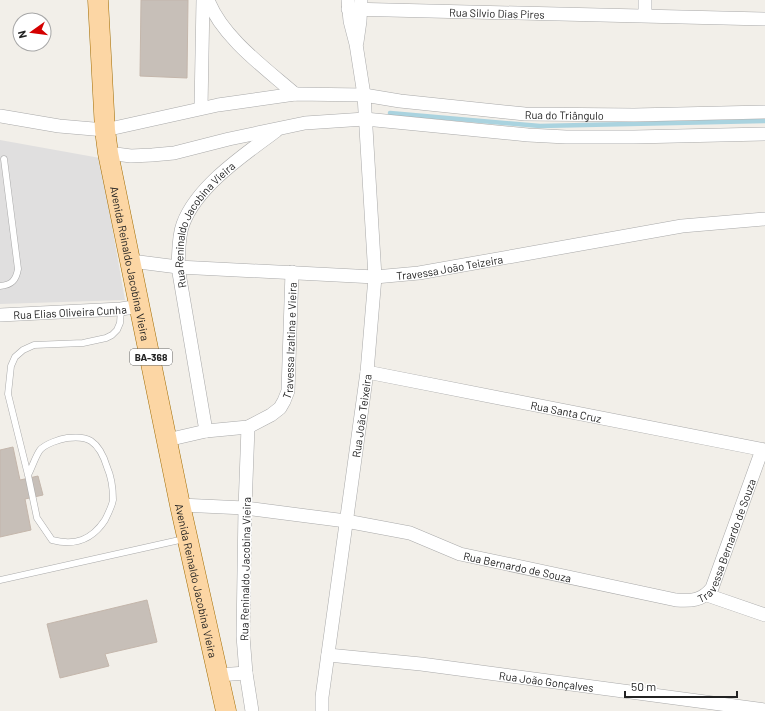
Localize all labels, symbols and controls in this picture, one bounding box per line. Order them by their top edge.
street label: Rua Silvio Dias Pires [449,5,545,20]
north arrow [12,12,52,52]
text: N [15,29,29,40]
street label: Rua do Triângulo [525,107,604,121]
street label: Rua Reninaldo Jacobina Vieira [171,159,237,289]
street label: Avenida Reinaldo Jacobina Vieira [108,185,153,342]
street label: Travessa João Teizeira [396,252,504,282]
street label: Travessa Izaltina e Vieira [279,282,298,401]
street label: Rua Elias Oliveira Cunha [13,302,128,321]
road number: BA-368 [130,349,172,365]
street label: Rua João Teixeira [349,373,373,458]
street label: Rua Santa Cruz [530,398,603,424]
street label: Travessa Bernardo de Souza [695,477,758,605]
street label: Rua Reninaldo Jacobina Vieira [237,497,253,641]
street label: Avenida Reinaldo Jacobina Vieira [173,502,220,659]
street label: Rua Bernardo de Souza [462,548,573,584]
street label: Rua João Gonçalves [498,668,594,694]
scale bar [625,673,737,699]
text: 50 m [631,679,656,693]

